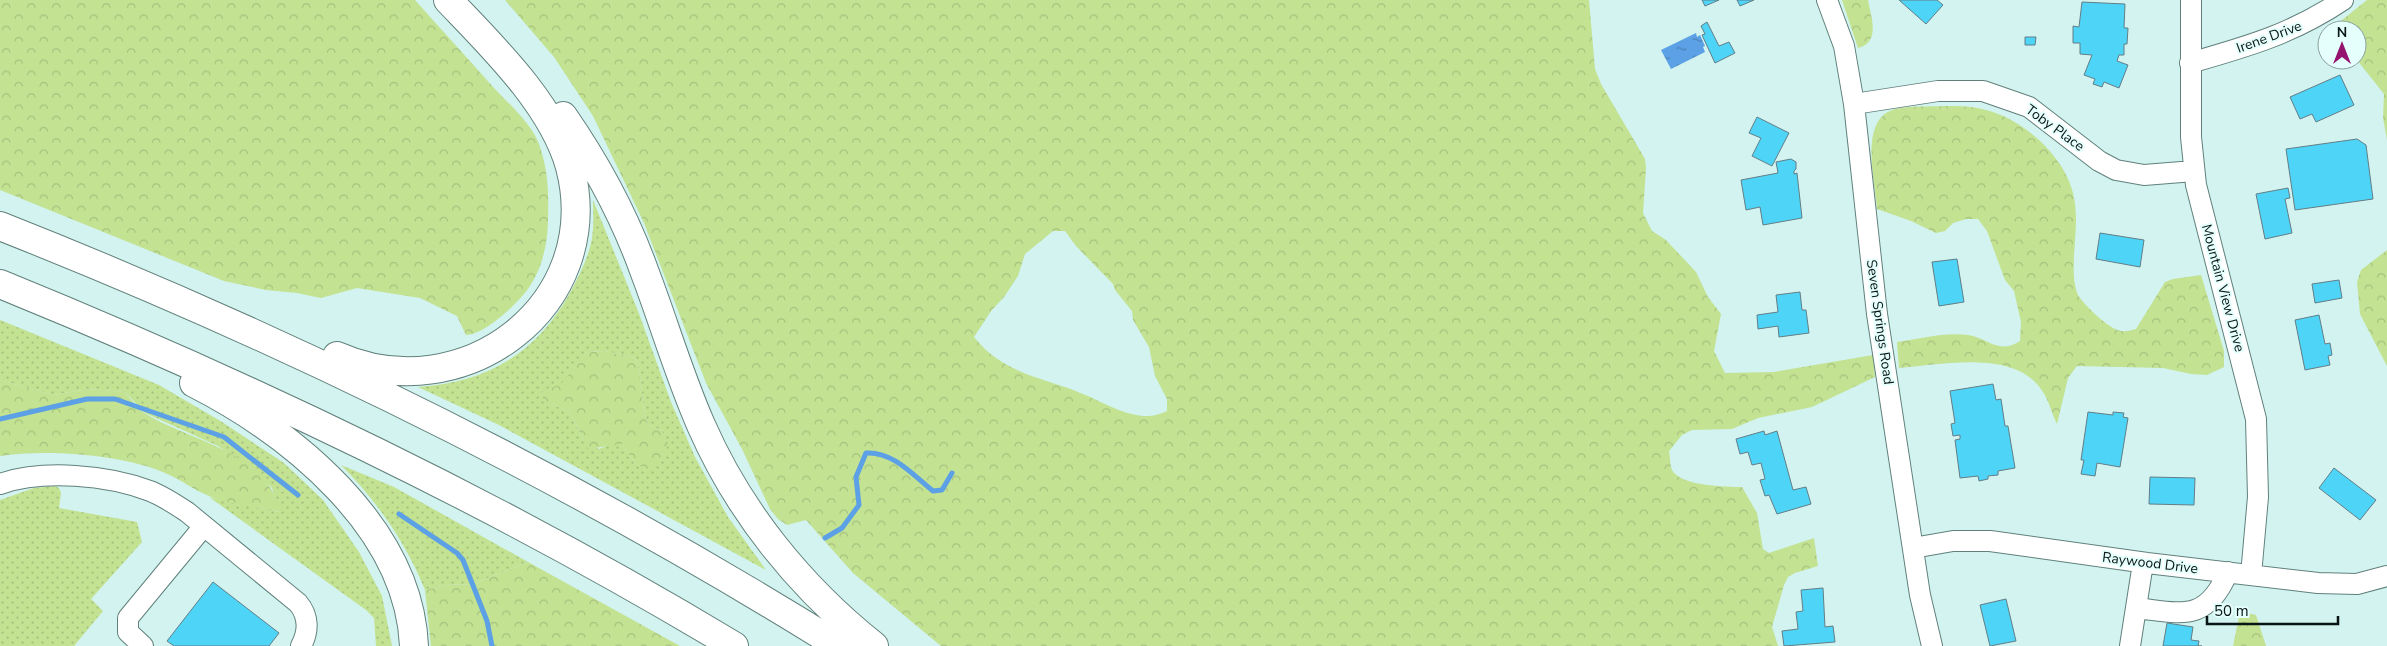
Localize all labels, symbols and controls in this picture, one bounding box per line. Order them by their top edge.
street label: Irene Drive [2234,16,2304,58]
north arrow [2317,20,2367,70]
text: N [2337,23,2347,42]
street label: Toby Place [2022,100,2088,156]
street label: Mountain View Drive [2197,222,2249,354]
street label: Seven Springs Road [1862,258,1898,386]
street label: Raywood Drive [2101,548,2199,578]
scale bar [2207,594,2338,626]
text: 50 m [2214,601,2249,621]

